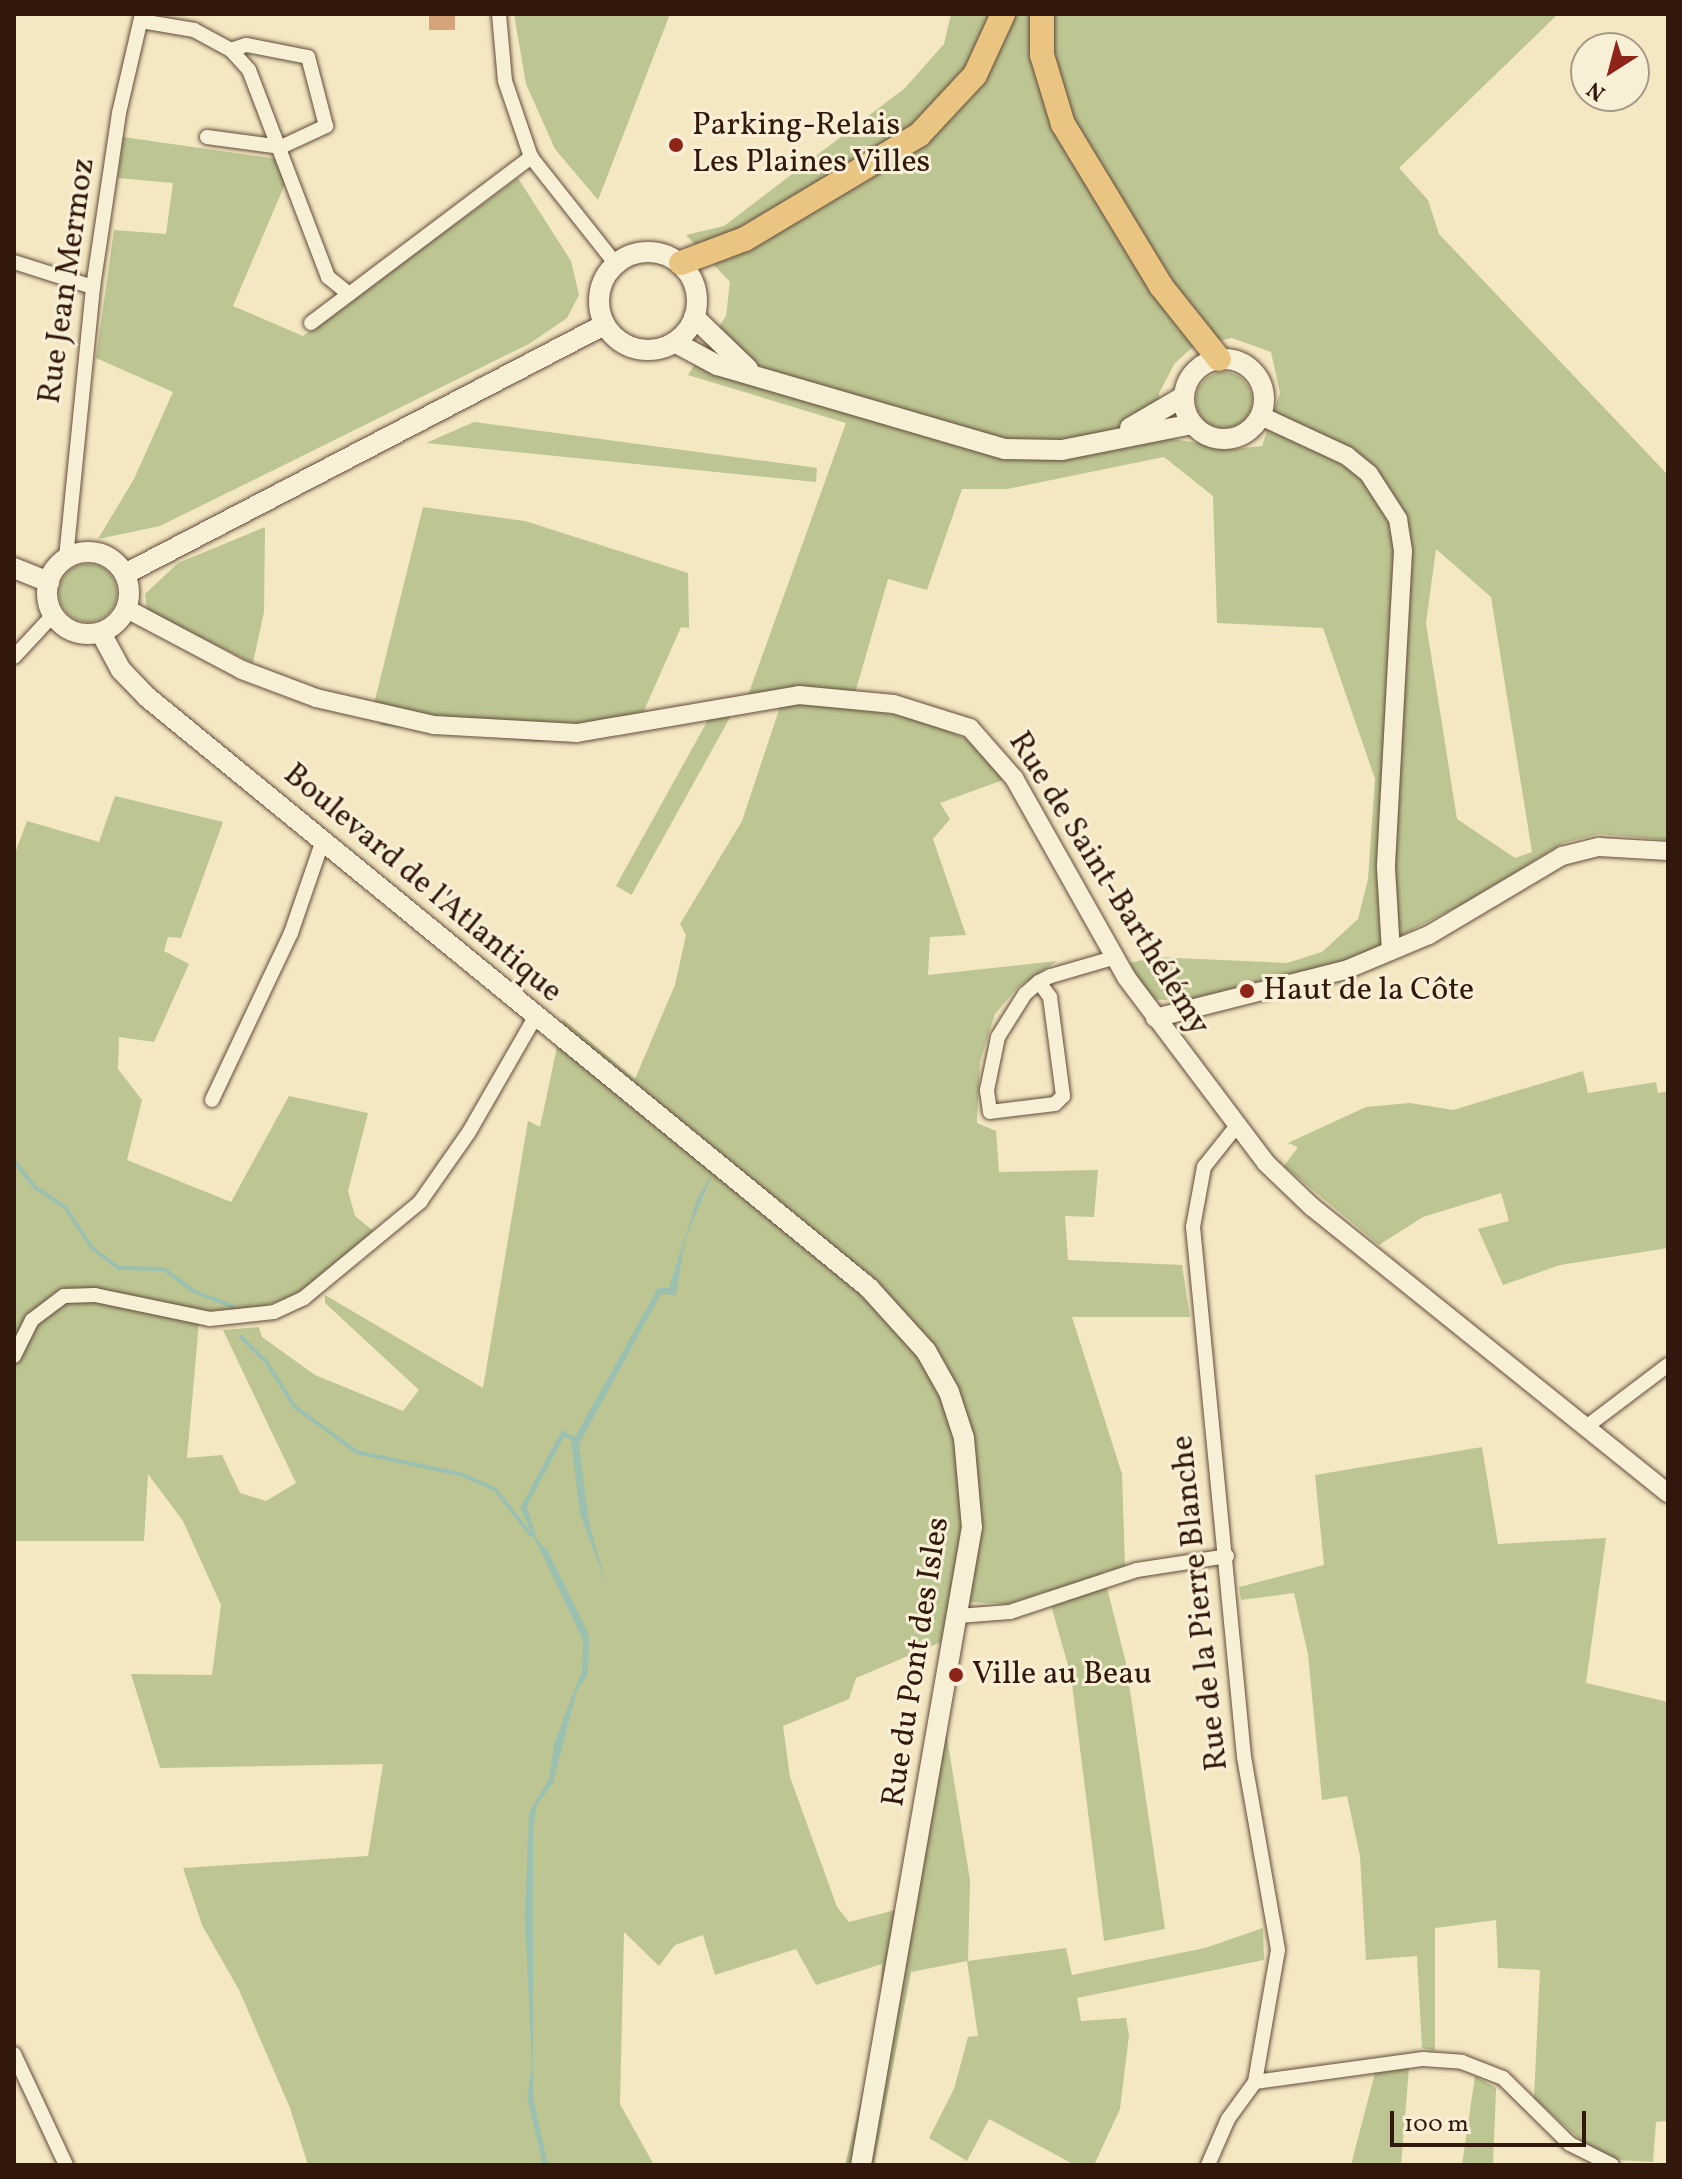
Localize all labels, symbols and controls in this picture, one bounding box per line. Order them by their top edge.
north arrow [1570,32,1650,112]
text: N [1581,73,1612,107]
place label: Parking-Relais Les Plaines Villes [692,108,931,183]
marker: Parking-Relais Les Plaines Villes [667,136,685,154]
street label: Rue Jean Mermoz [32,156,104,406]
street label: Rue de Saint-Barthélémy [999,725,1217,1043]
street label: Boulevard de l'Atlantique [275,756,569,1012]
place label: Haut de la Côte [1263,972,1474,1010]
marker: Haut de la Côte [1238,982,1256,1000]
street label: Rue de la Pierre Blanche [1164,1433,1238,1773]
street label: Rue du Pont des Isles [875,1515,959,1809]
place label: Ville au Beau [972,1656,1152,1694]
marker: Ville au Beau [947,1666,965,1684]
scale bar [1394,2095,1590,2145]
text: 100 m [1404,2108,1469,2142]

